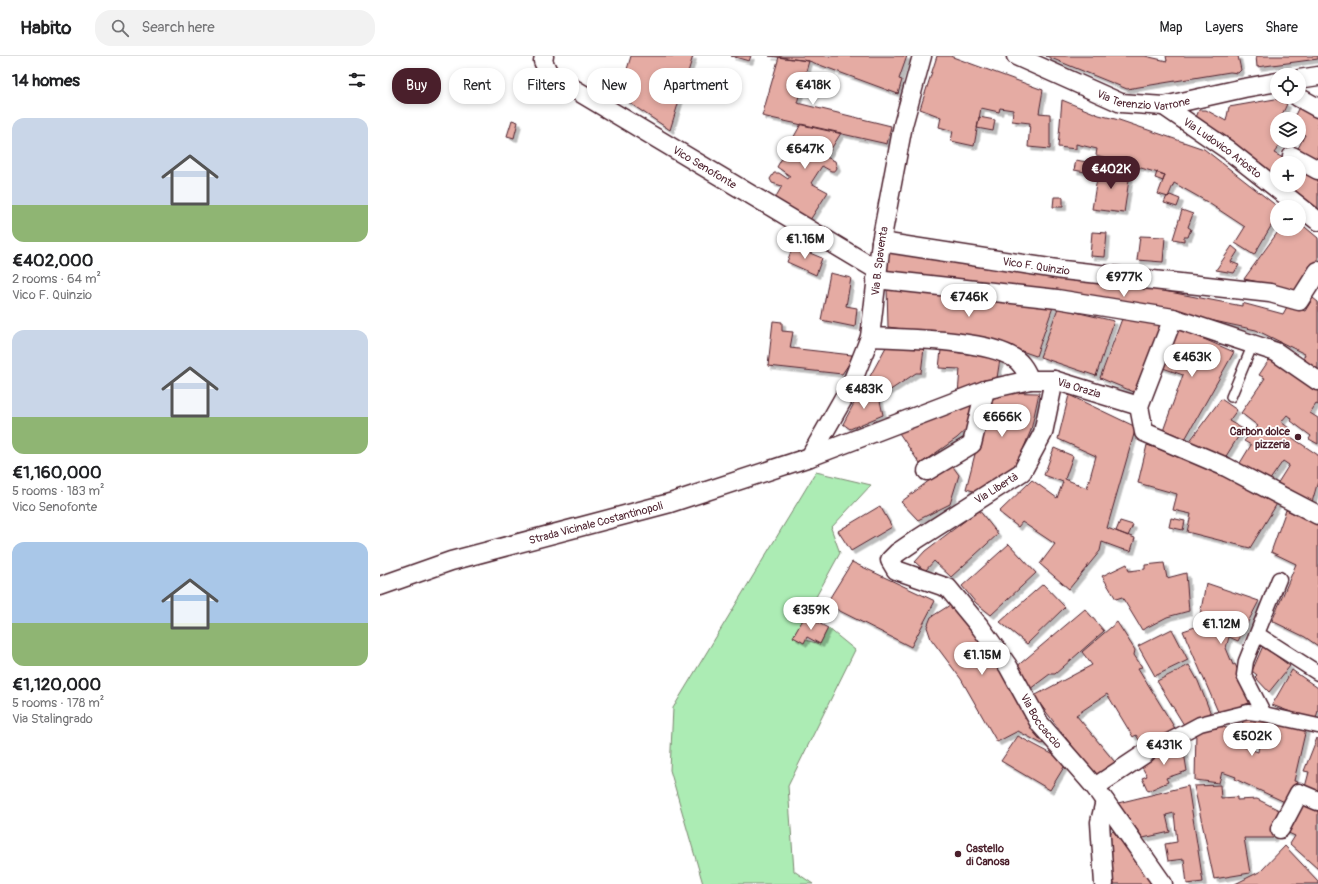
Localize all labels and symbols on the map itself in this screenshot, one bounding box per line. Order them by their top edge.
pin: €418K [785,72,841,106]
street label: Via Terenzio Varrone [1095,87,1192,113]
street label: Via Ludovico Ariosto [1181,115,1264,181]
pin: €647K [777,136,833,170]
street label: Vico Senofonte [670,144,739,192]
pin: €402K [1083,156,1139,190]
street label: Via B. Spaventa [869,225,891,296]
pin: €1.16M [772,226,838,260]
street label: Vico F. Quinzio [1002,255,1071,278]
pin: €977K [1096,264,1152,298]
pin: €746K [941,284,997,318]
pin: €463K [1164,344,1220,378]
street label: Via Orazia [1056,375,1102,401]
pin: €483K [836,376,892,410]
pin: €666K [974,404,1030,438]
place label: Carbon dolce pizzeria [1230,425,1291,451]
marker: Carbon dolce pizzeria [1293,432,1303,442]
street label: Via Libertà [972,470,1020,507]
street label: Strada Vicinale Costantinopoli [527,499,664,547]
pin: €359K [783,597,839,631]
pin: €1.12M [1188,611,1254,645]
pin: €1.15M [949,642,1015,676]
street label: Via Boccaccio [1018,692,1064,751]
pin: €502K [1224,723,1280,757]
pin: €431K [1136,732,1192,766]
place label: Castello di Canosa [966,842,1010,868]
marker: Castello di Canosa [953,849,963,859]

